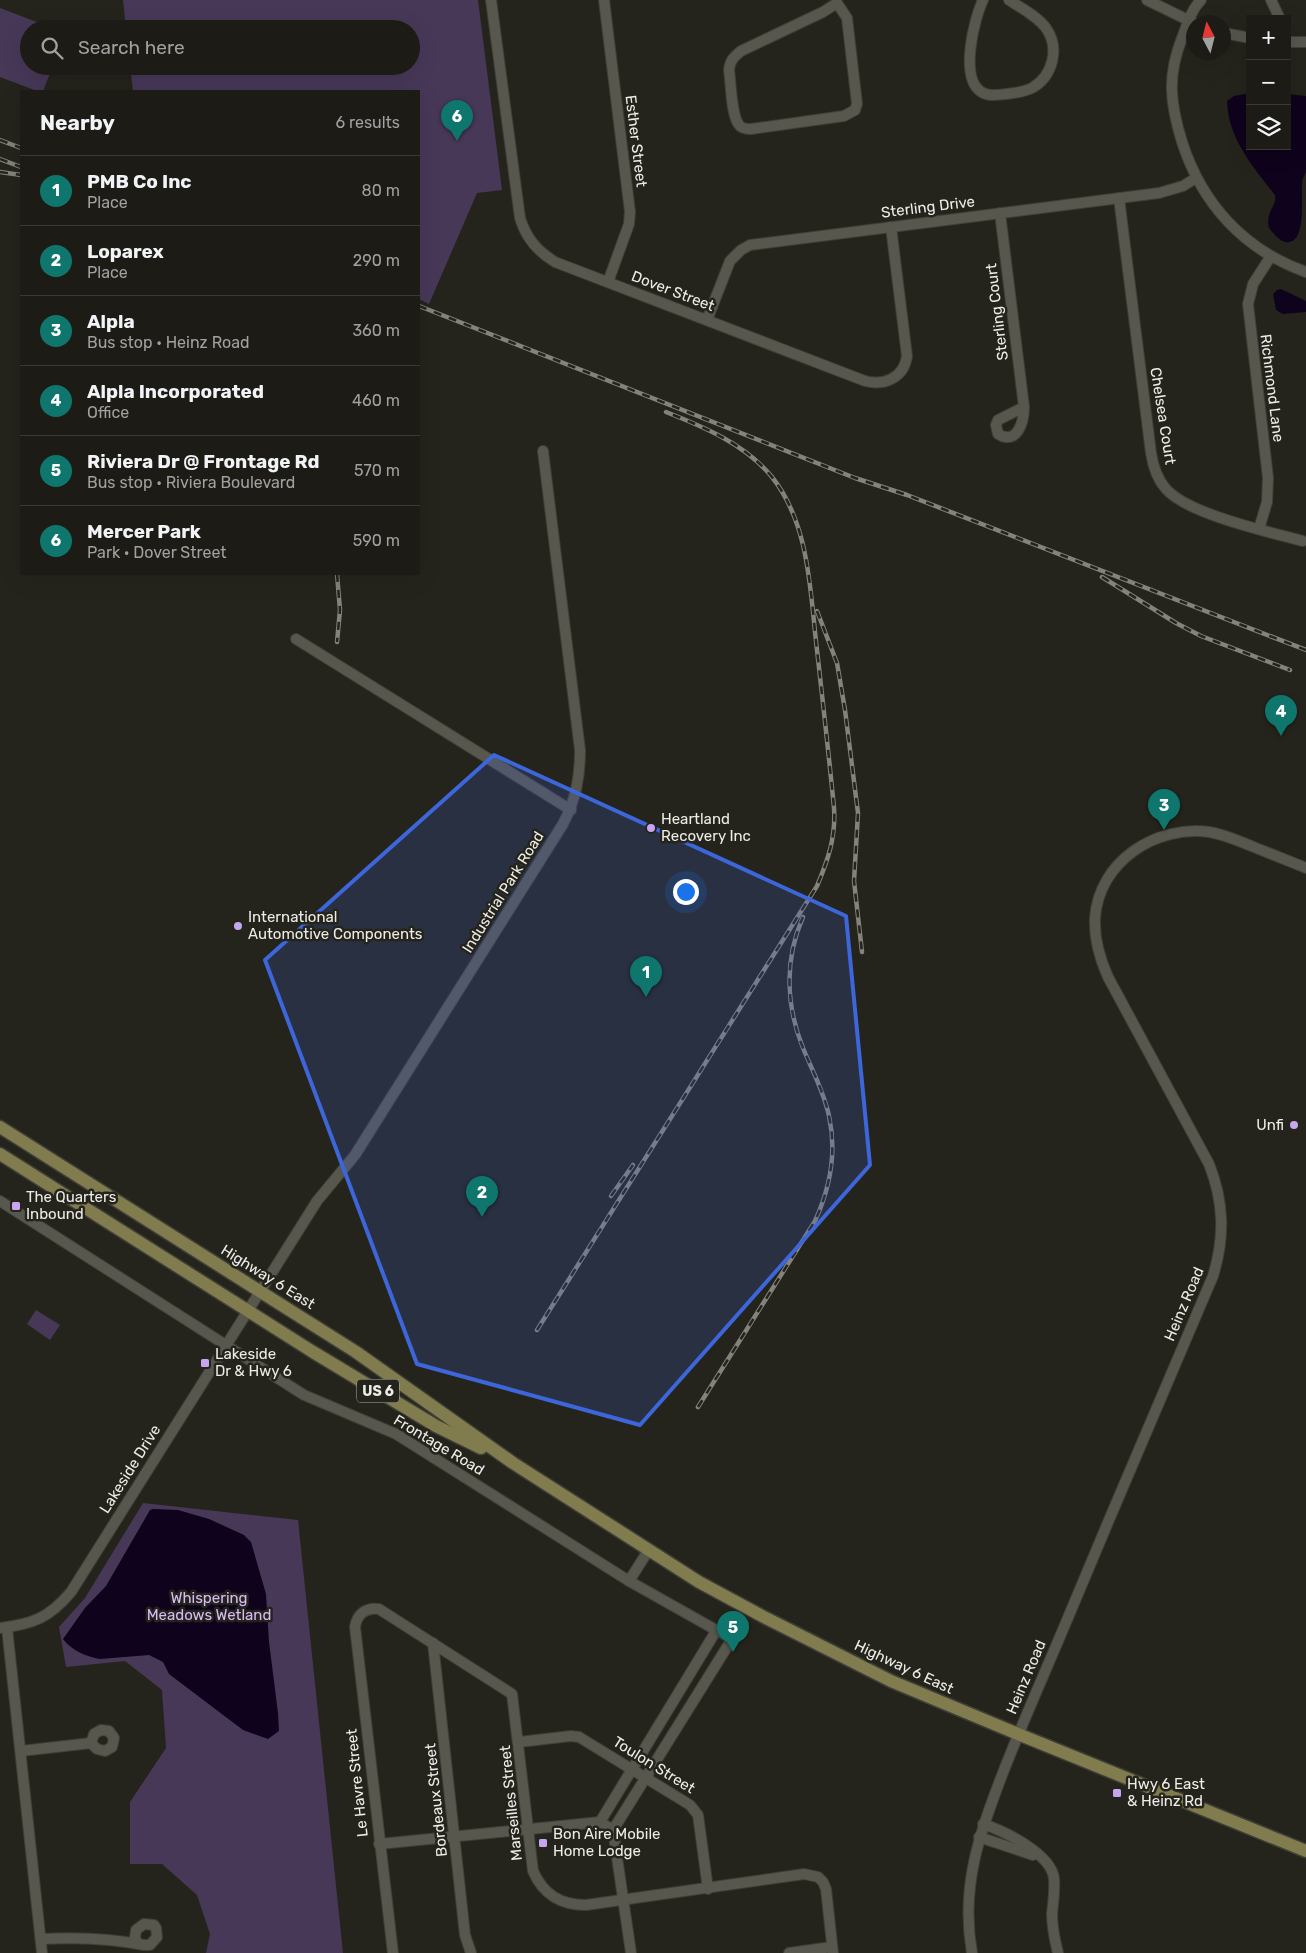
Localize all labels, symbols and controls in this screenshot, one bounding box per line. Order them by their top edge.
north arrow [1186,15,1231,60]
map controls [1246,15,1291,150]
button: + [1246,15,1291,60]
search box [20,20,420,75]
icon: search [38,34,66,62]
text: Search here [78,36,185,59]
button: − [1246,60,1291,105]
street label: Esther Street [621,94,651,188]
pin: 6 [441,100,473,141]
button: layers [1246,105,1291,150]
text: Nearby [40,110,115,135]
text: 6 results [335,113,400,132]
text: PMB Co Inc [87,170,192,193]
text: 1 [52,181,60,200]
text: 80 m [362,181,400,200]
street label: Sterling Drive [880,192,976,222]
text: Place [87,193,128,212]
text: Loparex [87,240,164,263]
text: 2 [51,251,61,270]
text: 290 m [353,251,400,270]
street label: Sterling Court [982,262,1012,361]
text: Place [87,263,128,282]
street label: Dover Street [629,267,717,315]
text: Alpla [87,310,135,333]
text: 3 [51,321,61,340]
text: 360 m [352,321,400,340]
text: Bus stop · Heinz Road [87,333,250,352]
street label: Richmond Lane [1256,333,1288,443]
street label: Chelsea Court [1146,366,1180,466]
text: Alpla Incorporated [87,380,264,403]
text: 4 [51,391,61,410]
text: 460 m [352,391,400,410]
text: Office [87,403,129,422]
text: Riviera Dr @ Frontage Rd [87,450,320,473]
text: 5 [51,461,61,480]
text: 570 m [354,461,400,480]
text: Bus stop · Riviera Boulevard [87,473,295,492]
text: Mercer Park [87,520,201,543]
text: 6 [51,531,61,550]
text: 590 m [353,531,400,550]
text: Park · Dover Street [87,543,227,562]
pin: 4 [1265,695,1297,736]
pin: 3 [1148,789,1180,830]
place label: Heartland Recovery Inc [661,810,751,845]
marker: Heartland Recovery Inc [645,822,657,834]
street label: Industrial Park Road [458,828,548,956]
your location [673,879,699,905]
place label: International Automotive Components [248,908,423,943]
marker: International Automotive Components [232,920,244,932]
pin: 1 [630,956,662,997]
place label: Unfi [1256,1116,1284,1134]
marker: Unfi [1288,1119,1300,1131]
pin: 2 [466,1176,498,1217]
place label: The Quarters Inbound [26,1188,117,1223]
marker: The Quarters Inbound [10,1200,22,1212]
street label: Highway 6 East [218,1241,318,1313]
street label: Heinz Road [1160,1264,1208,1344]
place label: Lakeside Dr & Hwy 6 [215,1345,292,1380]
marker: Lakeside Dr & Hwy 6 [199,1357,211,1369]
road number: US 6 [357,1380,399,1402]
street label: Frontage Road [390,1411,488,1479]
street label: Lakeside Drive [96,1421,164,1517]
park label: Whispering Meadows Wetland [147,1589,271,1624]
pin: 5 [717,1611,749,1652]
street label: Highway 6 East [852,1636,957,1698]
street label: Heinz Road [1002,1637,1050,1717]
street label: Le Havre Street [342,1728,372,1838]
street label: Toulon Street [610,1733,698,1797]
street label: Bordeaux Street [421,1742,451,1858]
street label: Marseilles Street [496,1744,526,1862]
place label: Hwy 6 East & Heinz Rd [1127,1775,1205,1810]
marker: Hwy 6 East & Heinz Rd [1111,1787,1123,1799]
place label: Bon Aire Mobile Home Lodge [553,1825,660,1860]
marker: Bon Aire Mobile Home Lodge [537,1837,549,1849]

